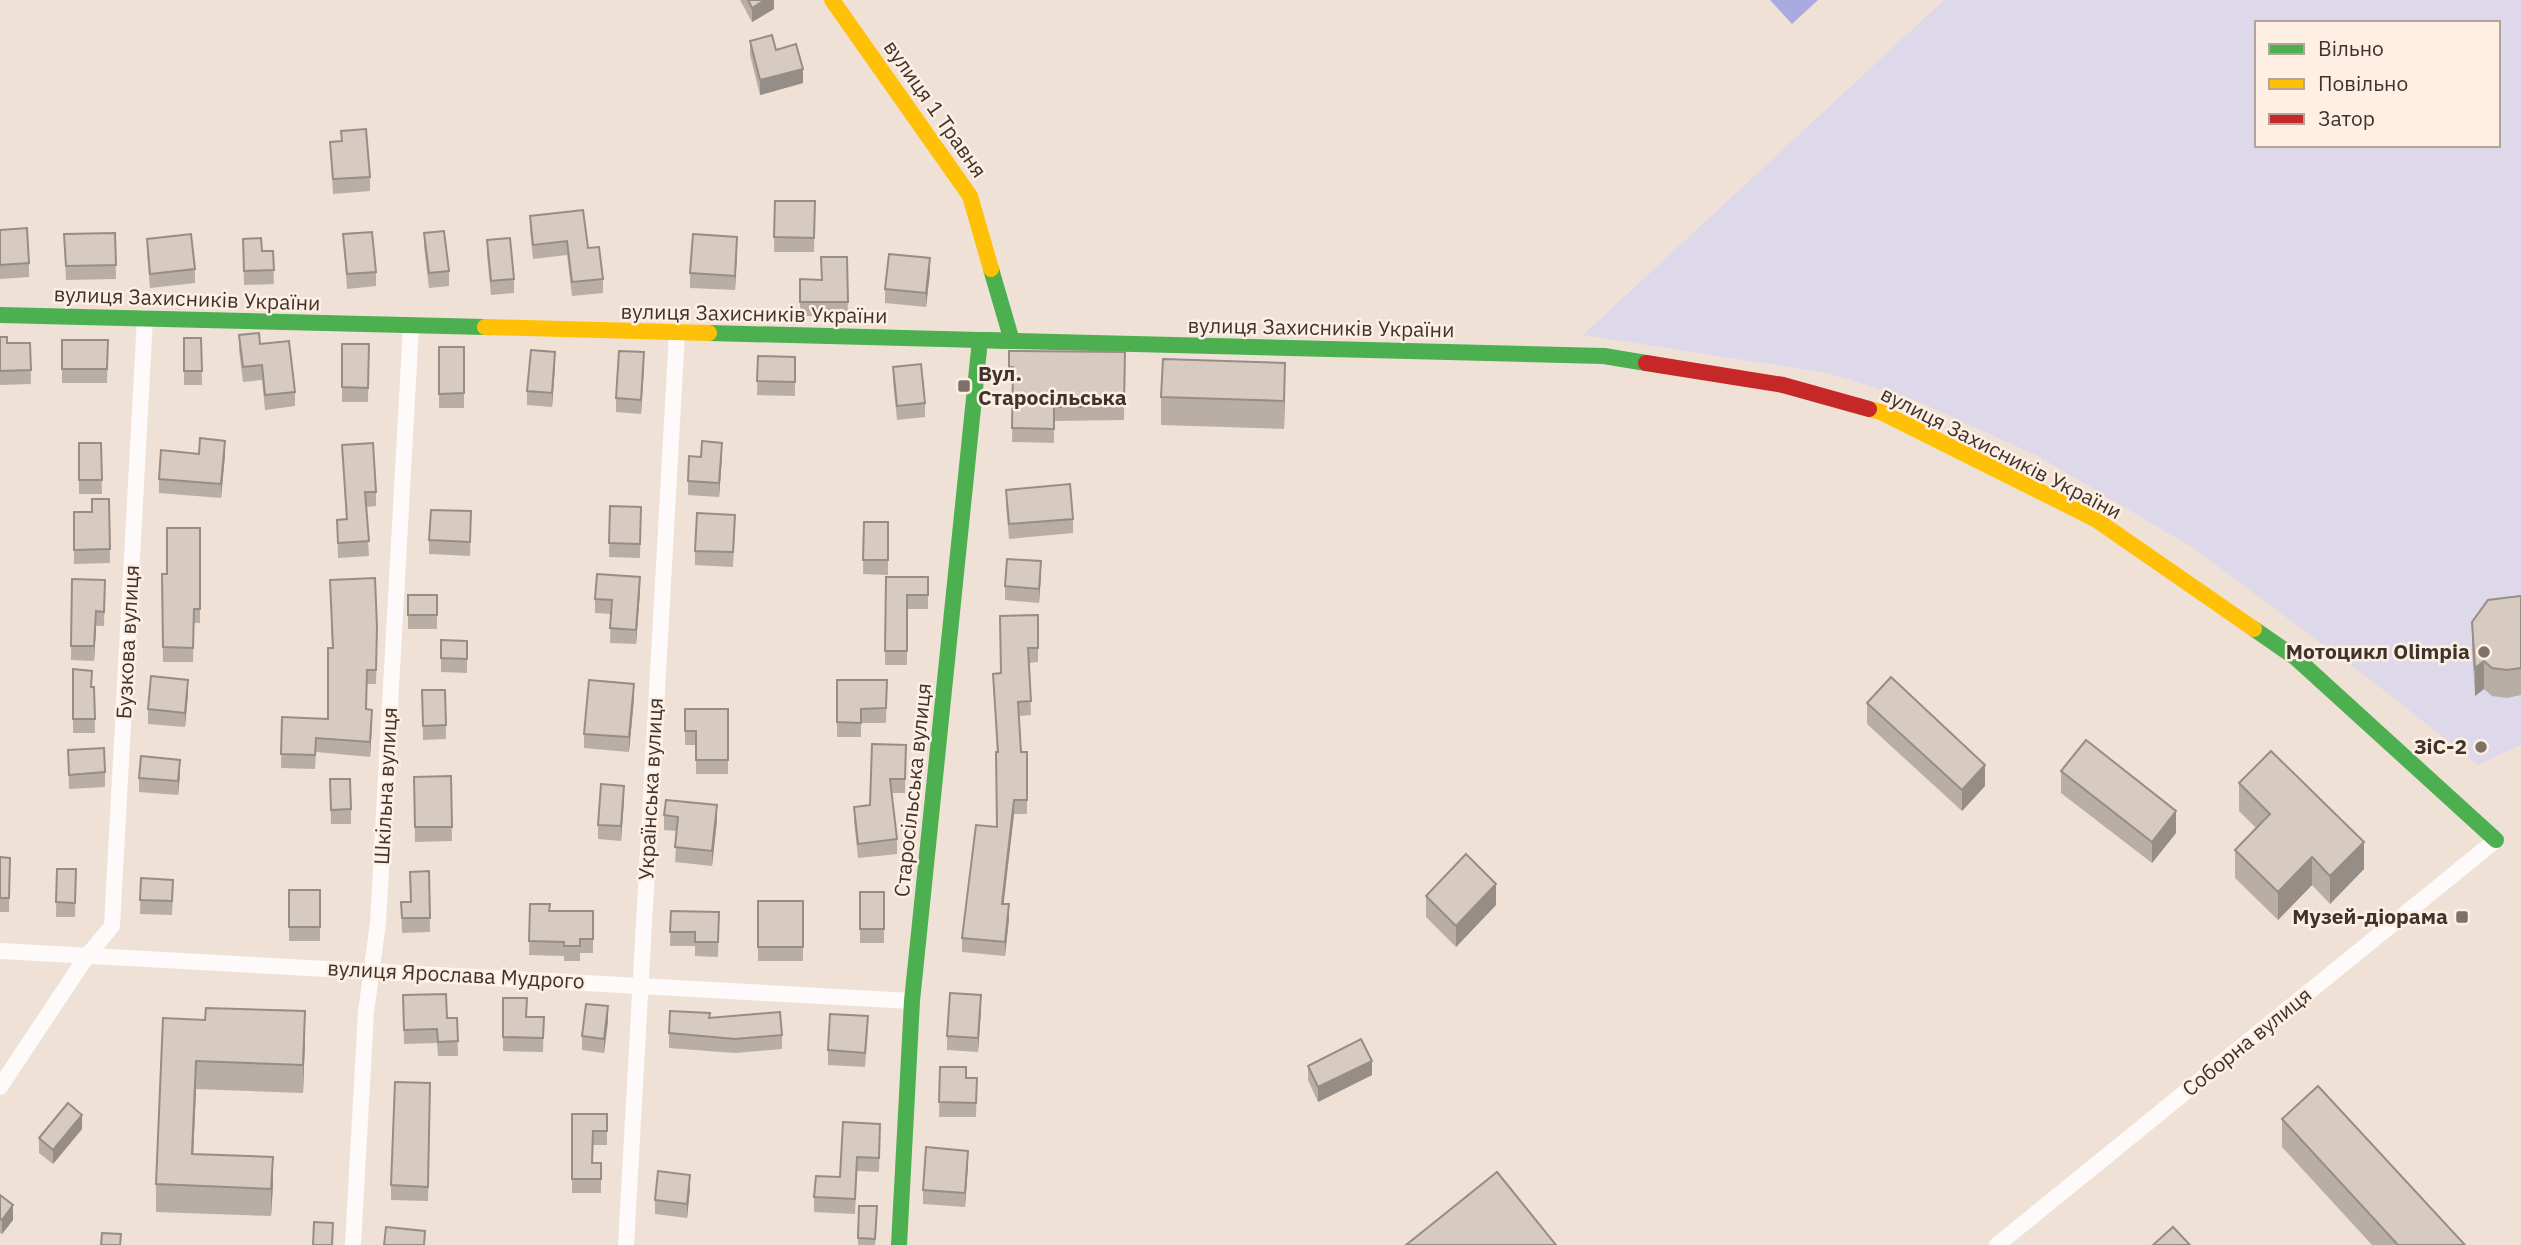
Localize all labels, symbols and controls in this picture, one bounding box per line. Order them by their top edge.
legend [2255,21,2500,147]
street label: вулиця 1 Травня [878,34,994,183]
text: Вільно [2318,34,2384,62]
text: Повільно [2318,69,2408,97]
text: Затор [2318,104,2375,132]
street label: вулиця Захисників України [53,279,321,317]
street label: вулиця Захисників України [620,297,888,329]
street label: вулиця Захисників України [1187,311,1455,343]
place label: Вул. Старосільська [978,359,1127,411]
marker: Вул. Старосільська [956,378,972,394]
street label: вулиця Захисників України [1876,379,2127,525]
street label: Бузкова вулиця [109,564,145,720]
place label: Мотоцикл Olimpia [2286,637,2470,665]
marker: Мотоцикл Olimpia [2476,644,2492,660]
street label: Старосільська вулиця [887,681,937,898]
street label: Українська вулиця [631,697,669,881]
street label: Шкільна вулиця [367,706,403,866]
place label: ЗіС-2 [2414,732,2467,760]
marker: ЗіС-2 [2473,739,2489,755]
place label: Музей-діорама [2292,902,2448,930]
marker: Музей-діорама [2454,909,2470,925]
street label: вулиця Ярослава Мудрого [327,953,585,995]
street label: Соборна вулиця [2176,980,2317,1102]

